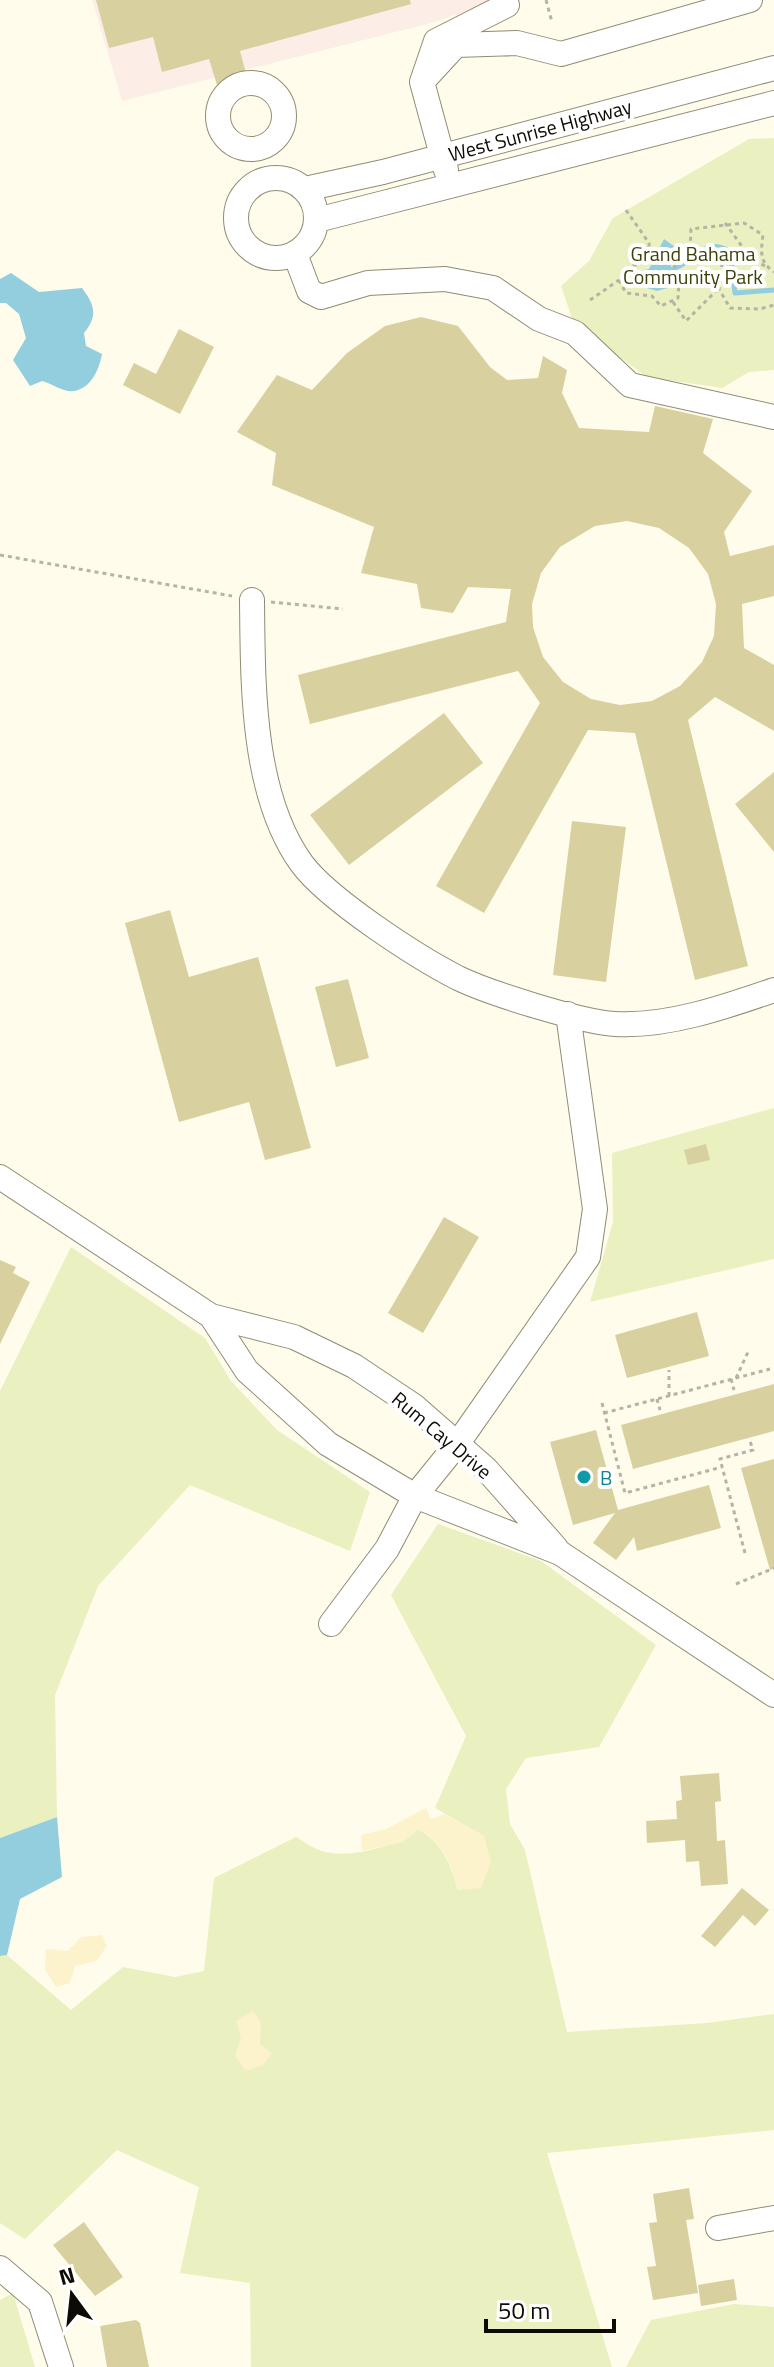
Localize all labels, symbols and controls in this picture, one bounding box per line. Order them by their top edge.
street label: West Sunrise Highway [445,90,636,169]
park label: Grand Bahama Community Park [623,238,763,292]
street label: Rum Cay Drive [385,1384,499,1486]
place label: B [600,1462,612,1493]
marker: B [575,1468,593,1486]
north arrow [32,2255,112,2335]
text: N [55,2257,79,2294]
scale bar [486,2283,614,2333]
text: 50 m [498,2292,550,2328]

